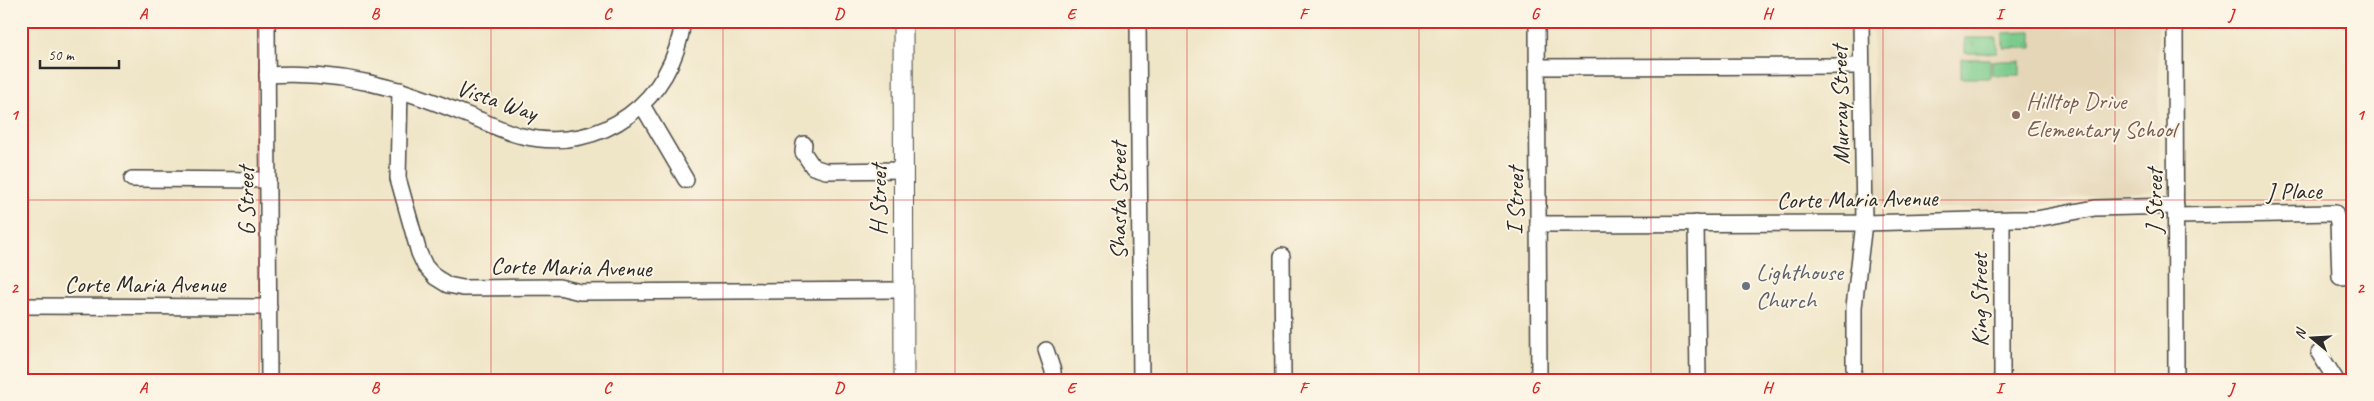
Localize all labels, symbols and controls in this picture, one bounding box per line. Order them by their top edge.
text: A [139,4,149,24]
text: B [371,4,381,24]
text: C [603,4,613,24]
text: D [834,4,845,24]
text: E [1067,4,1078,24]
text: F [1299,4,1310,24]
text: G [1531,4,1541,24]
text: H [1762,4,1774,24]
text: I [1996,4,2006,24]
text: J [2227,4,2236,24]
scale bar [40,38,119,70]
street label: Murray Street [1824,42,1856,165]
text: 50 m [48,46,75,65]
street label: Vista Way [453,72,543,128]
place label: Hilltop Drive Elementary School [2026,86,2180,144]
text: 1 [10,105,19,125]
text: 1 [2356,105,2365,125]
marker: Hilltop Drive Elementary School [2010,109,2022,121]
street label: Shasta Street [1103,139,1133,260]
street label: H Street [863,161,893,236]
street label: G Street [230,163,262,236]
street label: I Street [1500,164,1530,235]
street label: J Street [2139,165,2169,234]
street label: J Place [2265,175,2324,206]
street label: Corte Maria Avenue [1776,183,1940,215]
street label: Corte Maria Avenue [490,251,654,283]
street label: King Street [1964,251,1994,347]
place label: Lighthouse Church [1756,257,1845,315]
street label: Corte Maria Avenue [65,269,228,299]
text: 2 [10,278,19,298]
text: 2 [2356,278,2365,298]
marker: Lighthouse Church [1740,280,1752,292]
north arrow [2286,314,2336,364]
text: N [2291,325,2310,341]
text: A [139,378,149,398]
text: B [371,378,381,398]
text: C [603,378,613,398]
text: D [834,378,845,398]
text: E [1067,378,1078,398]
text: F [1299,378,1310,398]
text: G [1531,378,1541,398]
text: H [1762,378,1774,398]
text: I [1996,378,2006,398]
text: J [2227,378,2236,398]

